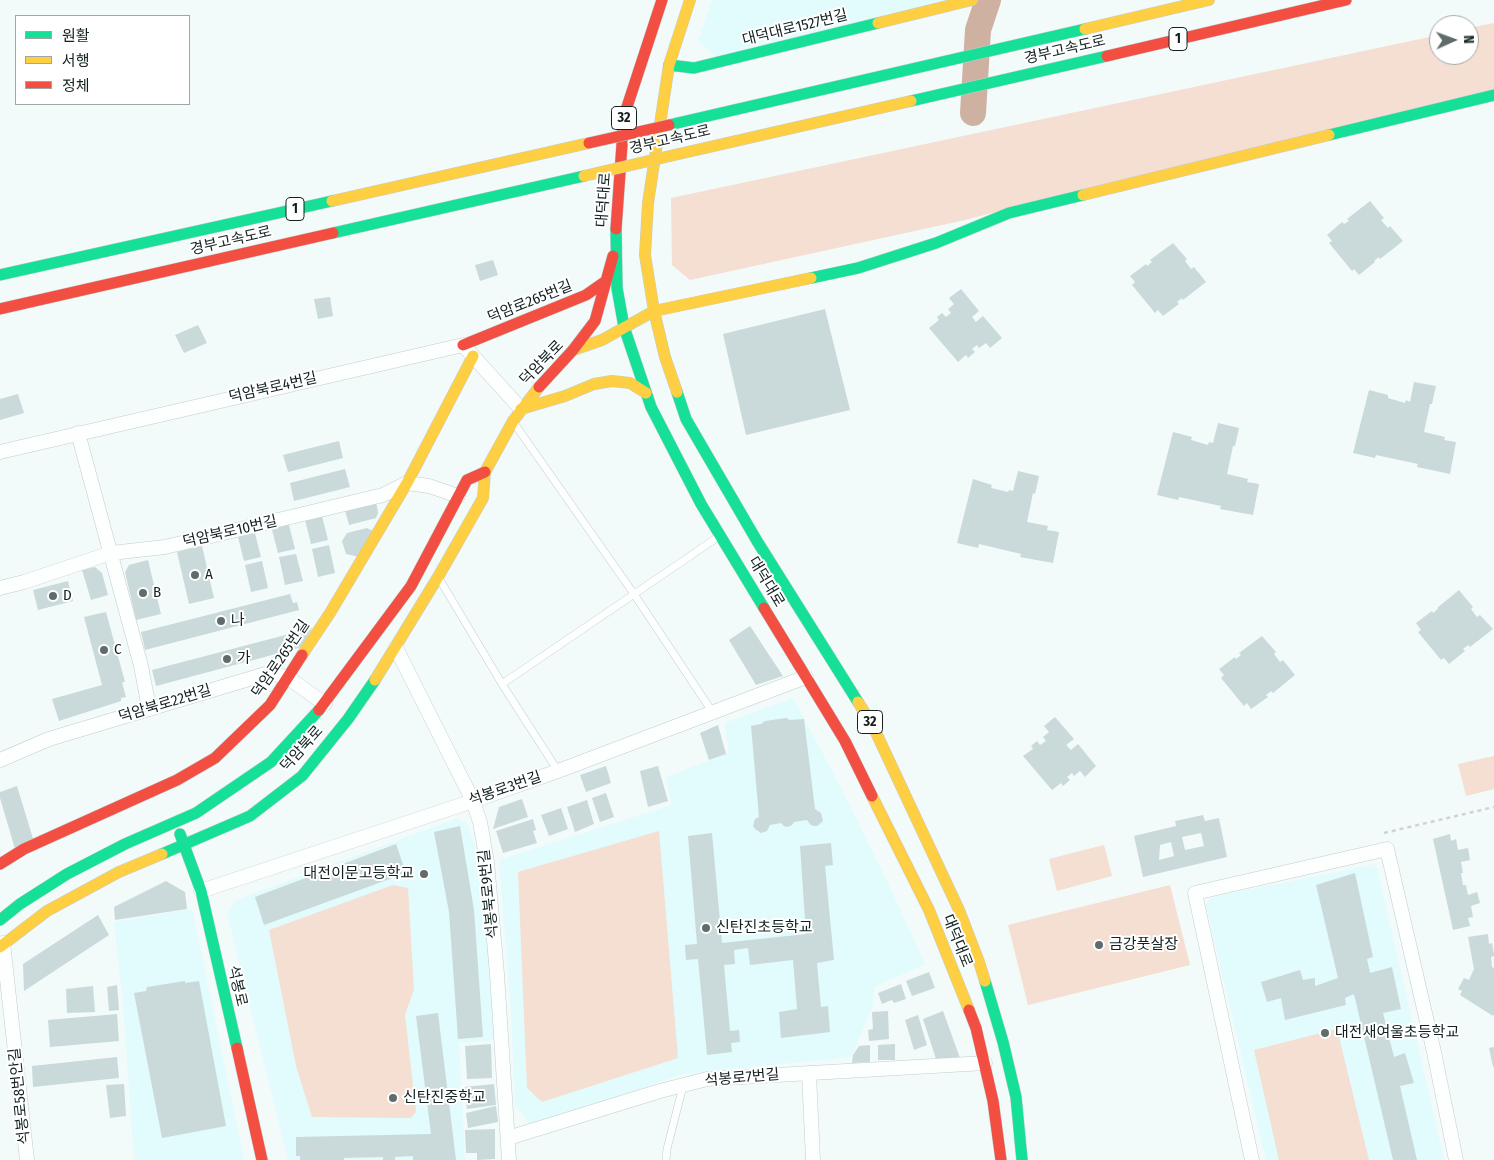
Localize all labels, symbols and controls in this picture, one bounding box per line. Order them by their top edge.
street label: 대덕대로1527번길 [740,6,850,50]
legend [15,15,190,105]
north arrow [1429,15,1479,65]
text: 원활 [62,27,90,45]
road number: 1 [1169,28,1187,50]
street label: 경부고속도로 [1023,32,1107,68]
text: N [1460,35,1477,44]
text: 서행 [62,52,90,70]
text: 정체 [62,77,90,95]
road number: 32 [612,106,636,130]
street label: 경부고속도로 [628,122,712,158]
street label: 대덕대로 [593,172,615,228]
road number: 1 [286,198,304,220]
street label: 경부고속도로 [189,223,273,259]
street label: 덕암로265번길 [485,277,575,327]
street label: 덕암북로 [516,337,568,389]
street label: 덕암북로4번길 [227,369,319,407]
street label: 덕암북로10번길 [181,512,279,552]
street label: 대덕대로 [744,554,788,610]
place label: A [205,566,213,584]
marker: A [189,569,201,581]
place label: B [153,584,161,602]
place label: D [63,587,72,605]
marker: B [137,587,149,599]
marker: D [47,590,59,602]
place label: 나 [231,612,245,630]
marker: 나 [215,615,227,627]
street label: 덕암로265번길 [248,617,314,701]
place label: C [114,641,122,659]
marker: C [98,644,110,656]
place label: 가 [237,650,251,668]
marker: 가 [221,653,233,665]
street label: 덕암북로22번길 [116,681,214,727]
road number: 32 [858,710,882,734]
street label: 덕암북로 [277,722,327,776]
street label: 석봉로3번길 [466,768,544,810]
street label: 석봉북로9번길 [475,848,503,940]
place label: 대전이문고등학교 [304,865,414,883]
marker: 대전이문고등학교 [418,868,430,880]
street label: 대덕대로 [938,912,976,970]
place label: 신탄진초등학교 [716,919,813,937]
marker: 신탄진초등학교 [700,922,712,934]
place label: 금강풋살장 [1109,936,1178,954]
marker: 금강풋살장 [1093,939,1105,951]
street label: 석봉로 [224,964,250,1008]
place label: 대전새여울초등학교 [1335,1024,1459,1042]
marker: 대전새여울초등학교 [1319,1027,1331,1039]
street label: 석봉로58번안길 [6,1047,34,1145]
street label: 석봉로7번길 [704,1066,780,1090]
place label: 신탄진중학교 [403,1089,486,1107]
marker: 신탄진중학교 [387,1092,399,1104]

